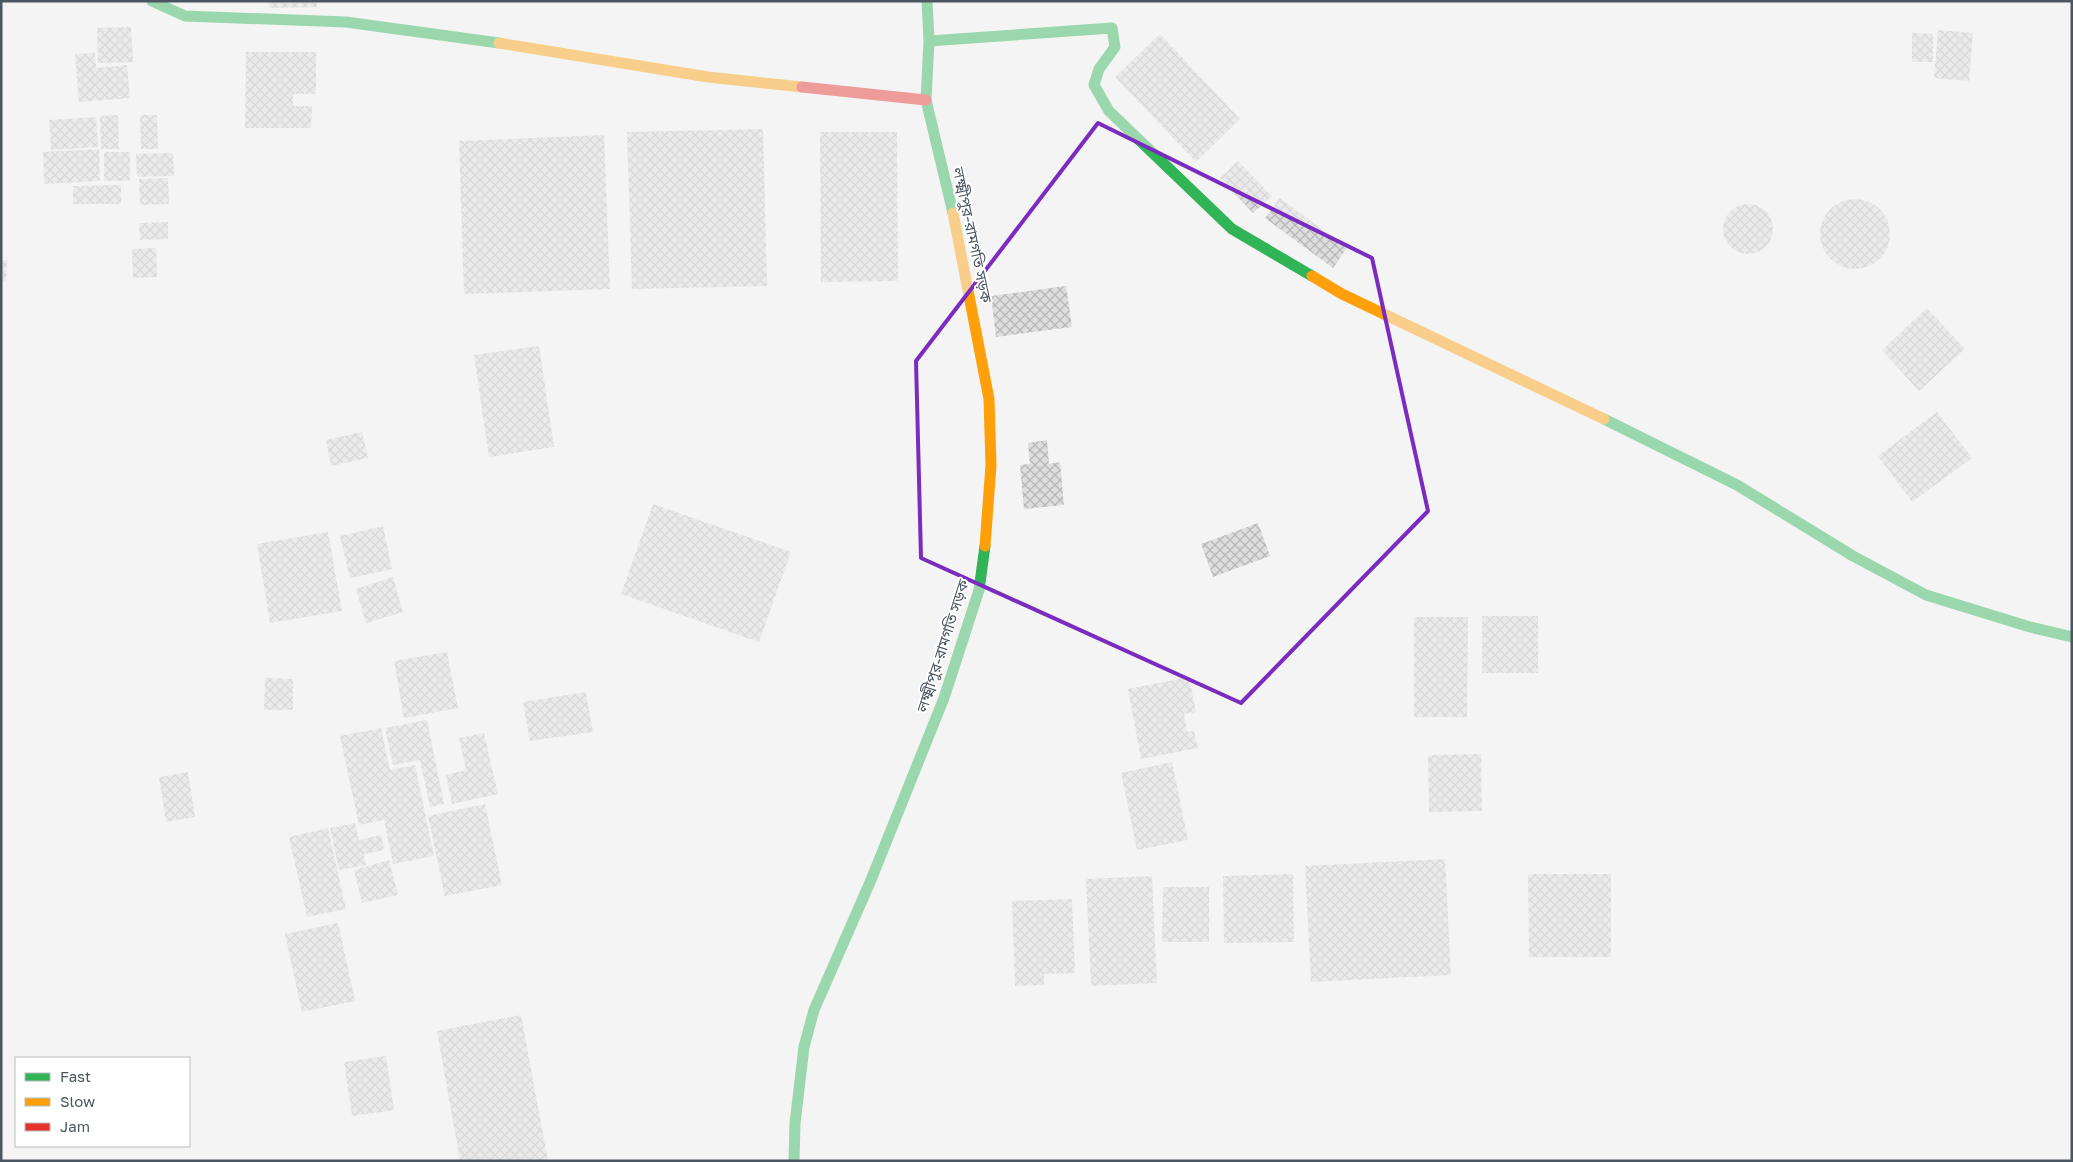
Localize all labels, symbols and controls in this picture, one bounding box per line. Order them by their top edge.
street label: লক্ষ্মীপুর-রামগতি সড়ক [949,164,996,305]
street label: লক্ষ্মীপুর-রামগতি সড়ক [912,576,973,715]
legend [15,1057,190,1147]
text: Fast [60,1067,91,1085]
text: Slow [60,1092,95,1110]
text: Jam [60,1117,90,1135]

